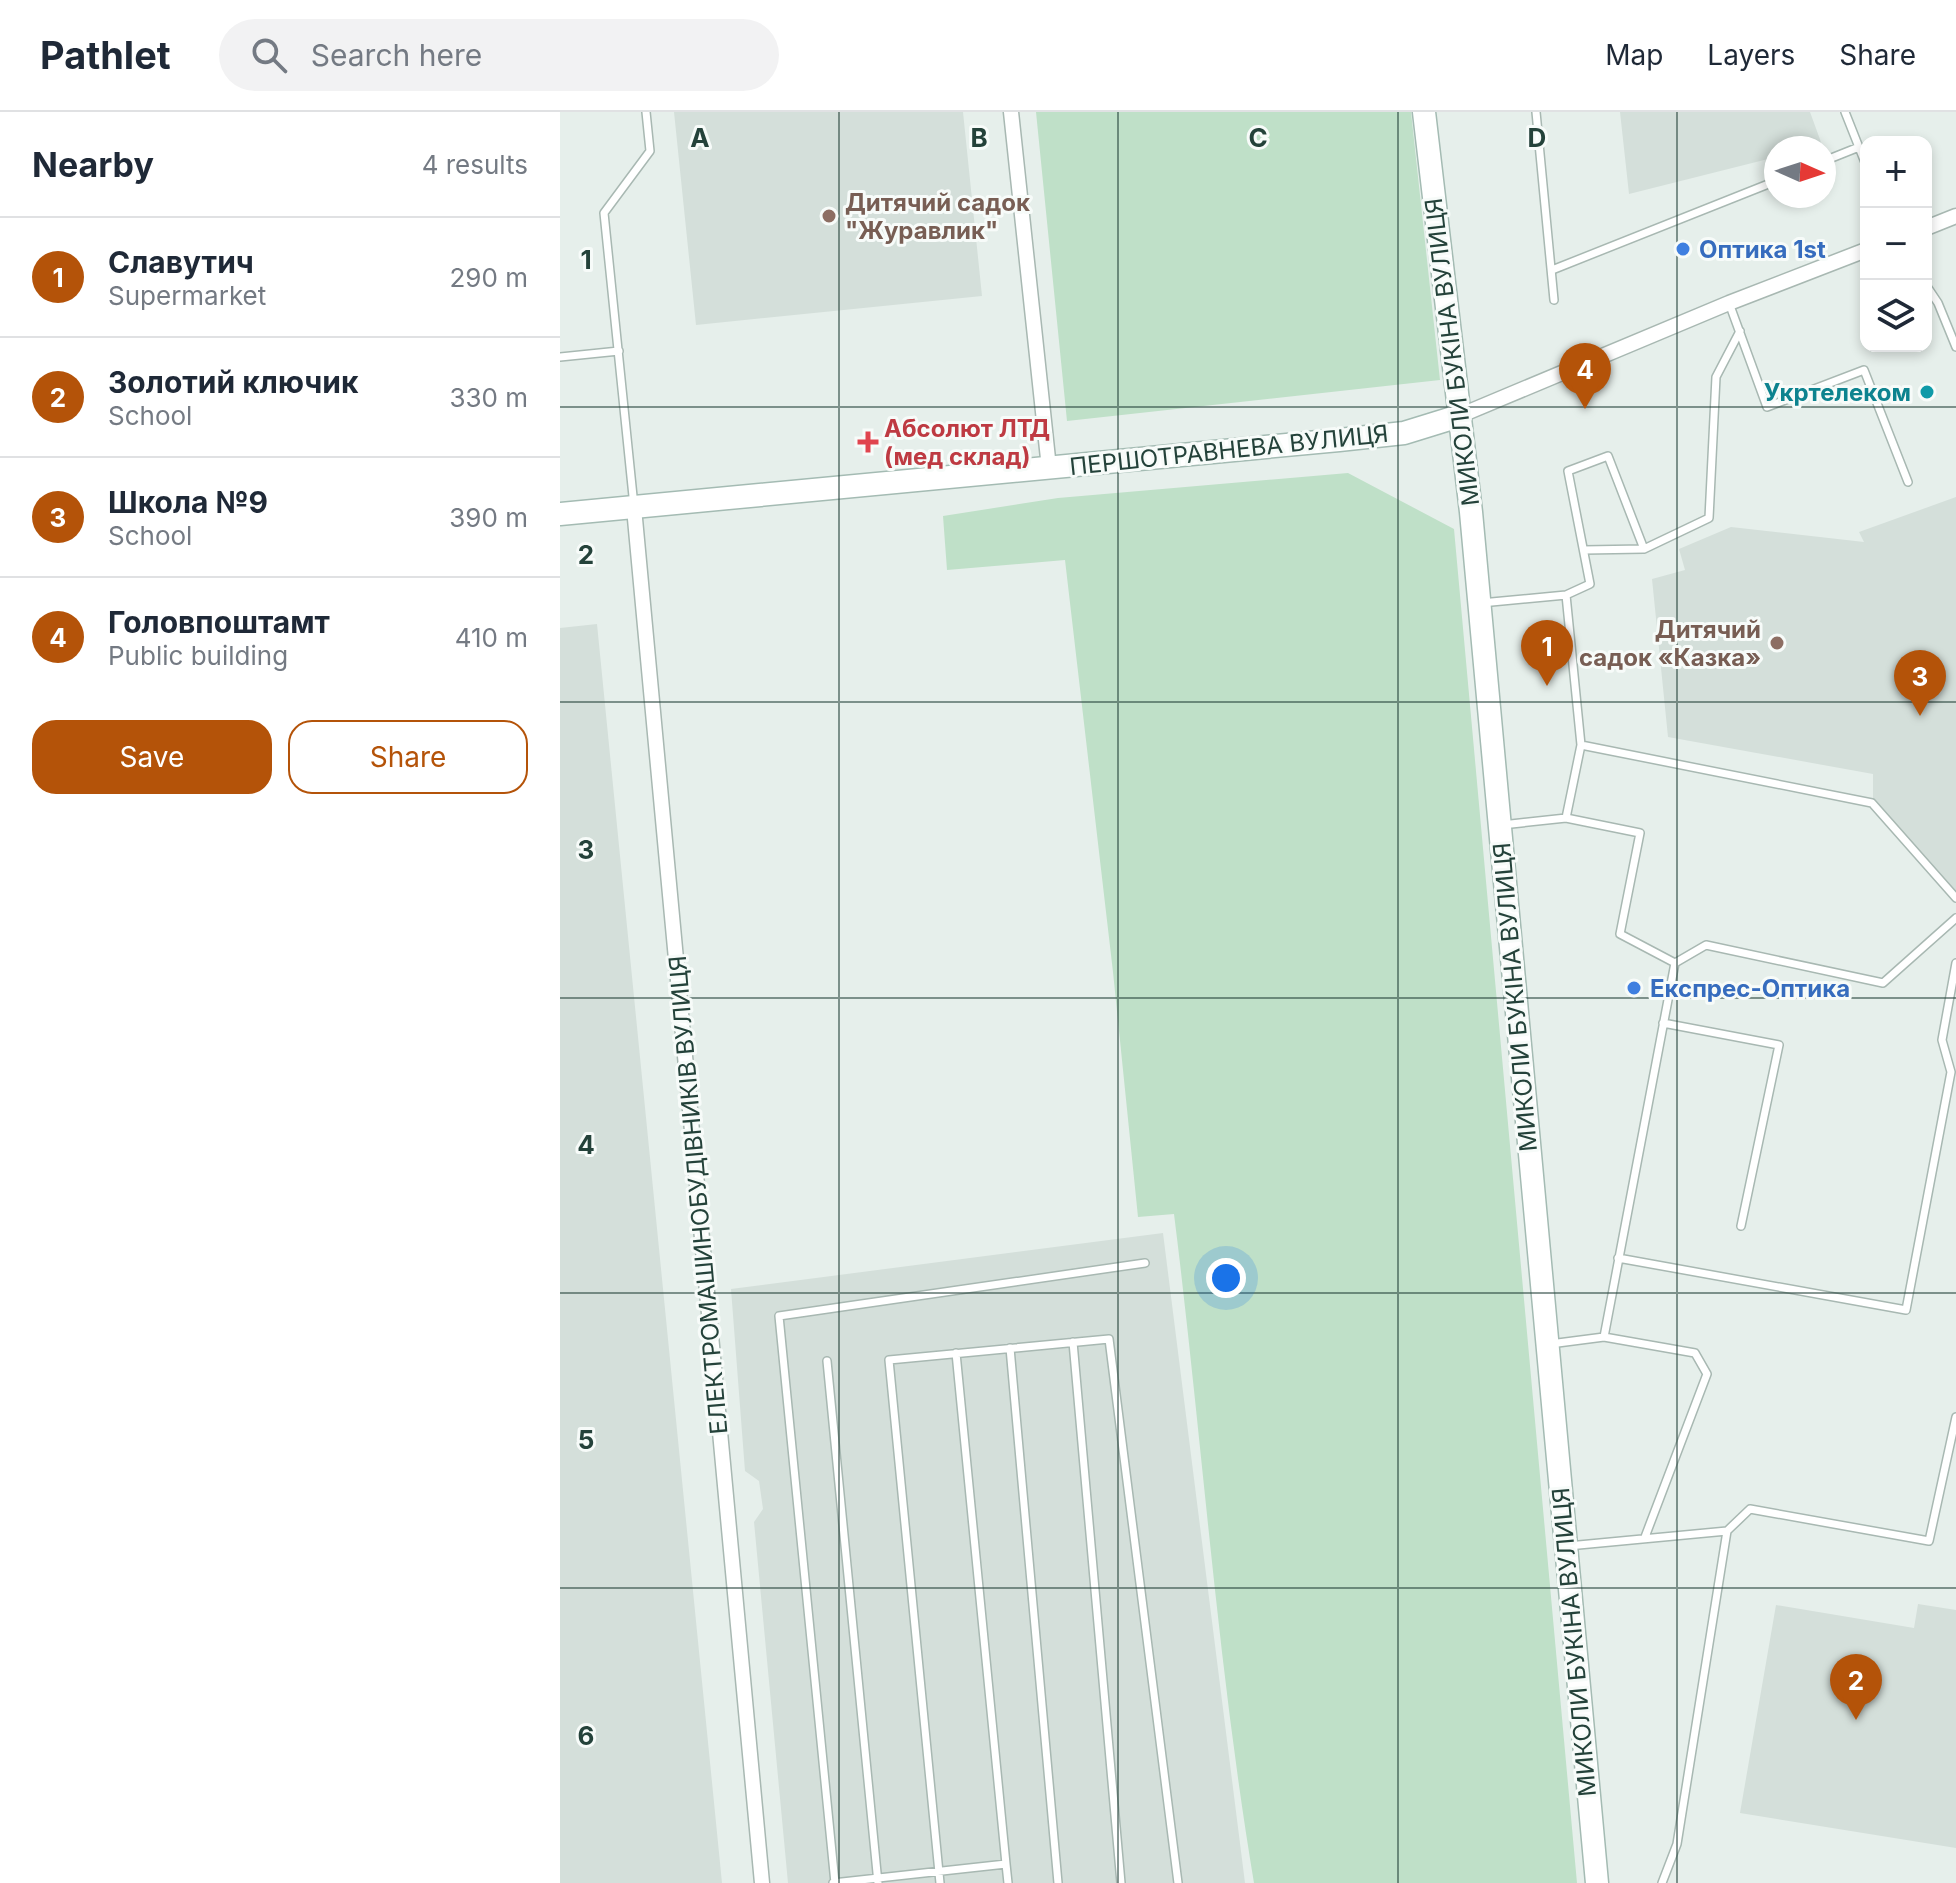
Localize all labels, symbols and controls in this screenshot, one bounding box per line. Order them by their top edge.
search box [219,19,779,91]
text: Pathlet [40,32,171,78]
icon: search [247,33,291,77]
text: Search here [311,37,482,73]
text: Map [1605,38,1663,72]
text: Layers [1707,38,1795,72]
text: Share [1839,38,1916,72]
text: A [690,122,710,153]
text: B [970,122,988,153]
text: C [1248,122,1268,153]
text: D [1528,122,1546,153]
north arrow [1764,136,1836,208]
map controls [1860,136,1932,352]
button: + [1860,136,1932,208]
text: Nearby [32,144,154,185]
text: 4 results [422,149,528,180]
place label: Дитячий садок "Журавлик" [845,188,1030,245]
street label: МИКОЛИ БУКІНА ВУЛИЦЯ [1419,196,1485,508]
marker: Дитячий садок "Журавлик" [820,207,838,225]
button: − [1860,208,1932,280]
place label: Оптика 1st [1699,235,1826,264]
marker: Оптика 1st [1674,240,1692,258]
text: Славутич [108,244,254,280]
text: 1 [580,244,592,275]
text: 1 [52,262,64,293]
text: 290 m [450,262,528,293]
text: Supermarket [108,280,266,311]
button: layers [1860,280,1932,352]
pin: 4 [1559,343,1611,409]
text: Золотий ключик [108,364,358,400]
place label: Укртелеком [1764,378,1911,407]
text: 2 [50,382,66,413]
text: 330 m [449,382,528,413]
marker: Укртелеком [1918,383,1936,401]
text: School [108,400,192,431]
place label: Абсолют ЛТД (мед склад) [884,414,1050,471]
street label: ПЕРШОТРАВНЕВА ВУЛИЦЯ [1068,419,1390,481]
marker: Абсолют ЛТД (мед склад) [859,433,877,451]
text: Школа №9 [108,484,268,520]
text: 3 [50,502,66,533]
text: 390 m [449,502,528,533]
text: School [108,520,192,551]
text: 2 [578,539,594,570]
text: Головпоштамт [108,604,330,640]
place label: Дитячий садок «Казка» [1579,615,1761,672]
pin: 1 [1521,620,1573,686]
text: 4 [49,622,67,653]
text: 410 m [455,622,528,653]
marker: Дитячий садок «Казка» [1768,634,1786,652]
text: Public building [108,640,288,671]
pin: 3 [1894,650,1946,716]
button: Save [32,720,272,794]
button: Share [288,720,528,794]
text: 3 [578,834,594,865]
street label: МИКОЛИ БУКІНА ВУЛИЦЯ [1487,841,1543,1153]
street label: ЕЛЕКТРОМАШИНОБУДІВНИКІВ ВУЛИЦЯ [663,954,733,1436]
place label: Експрес-Оптика [1650,974,1850,1003]
marker: Експрес-Оптика [1625,979,1643,997]
text: 4 [577,1129,595,1160]
your location [1206,1258,1246,1298]
text: 5 [578,1424,594,1455]
street label: МИКОЛИ БУКІНА ВУЛИЦЯ [1546,1486,1602,1798]
pin: 2 [1830,1654,1882,1720]
text: 6 [578,1720,594,1751]

